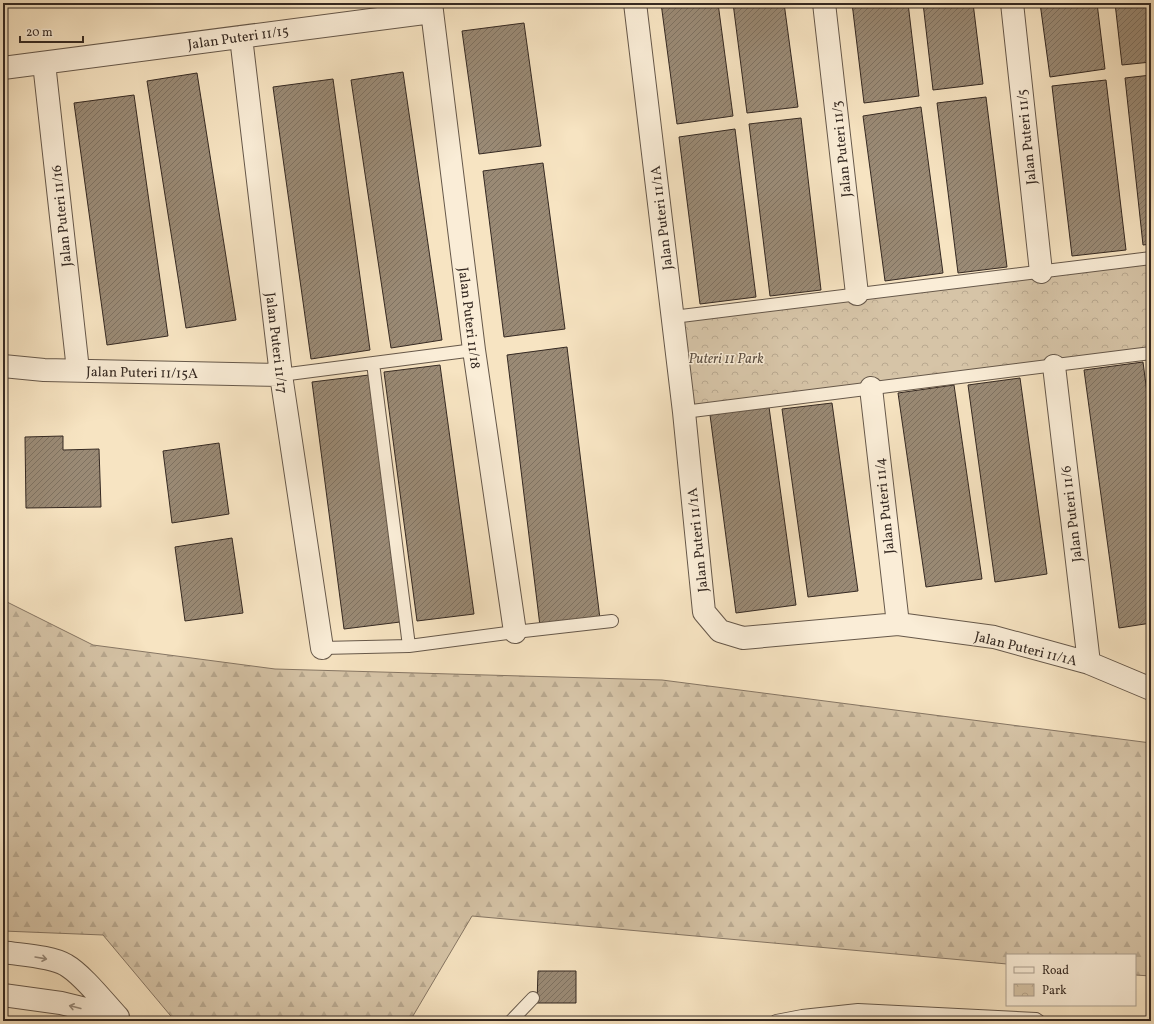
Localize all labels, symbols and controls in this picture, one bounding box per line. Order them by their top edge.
scale bar [20,18,83,44]
street label: Jalan Puteri 11/15 [186,22,290,55]
text: 20 m [26,25,53,41]
street label: Jalan Puteri 11/5 [1013,88,1042,186]
street label: Jalan Puteri 11/3 [828,100,857,198]
street label: Jalan Puteri 11/16 [48,164,77,268]
street label: Jalan Puteri 11/1A [647,164,678,271]
street label: Jalan Puteri 11/18 [453,266,484,370]
street label: Jalan Puteri 11/17 [260,291,291,395]
park label: Puteri 11 Park [688,350,764,369]
street label: Jalan Puteri 11/15A [86,363,198,384]
street label: Jalan Puteri 11/4 [871,457,900,555]
street label: Jalan Puteri 11/6 [1057,465,1088,563]
street label: Jalan Puteri 11/1A [684,486,713,593]
street label: Jalan Puteri 11/1A [972,628,1079,671]
one-way arrow [35,954,48,962]
legend [1006,954,1136,1006]
text: Road [1042,963,1069,979]
text: Park [1042,983,1067,999]
one-way arrow [69,1002,82,1010]

